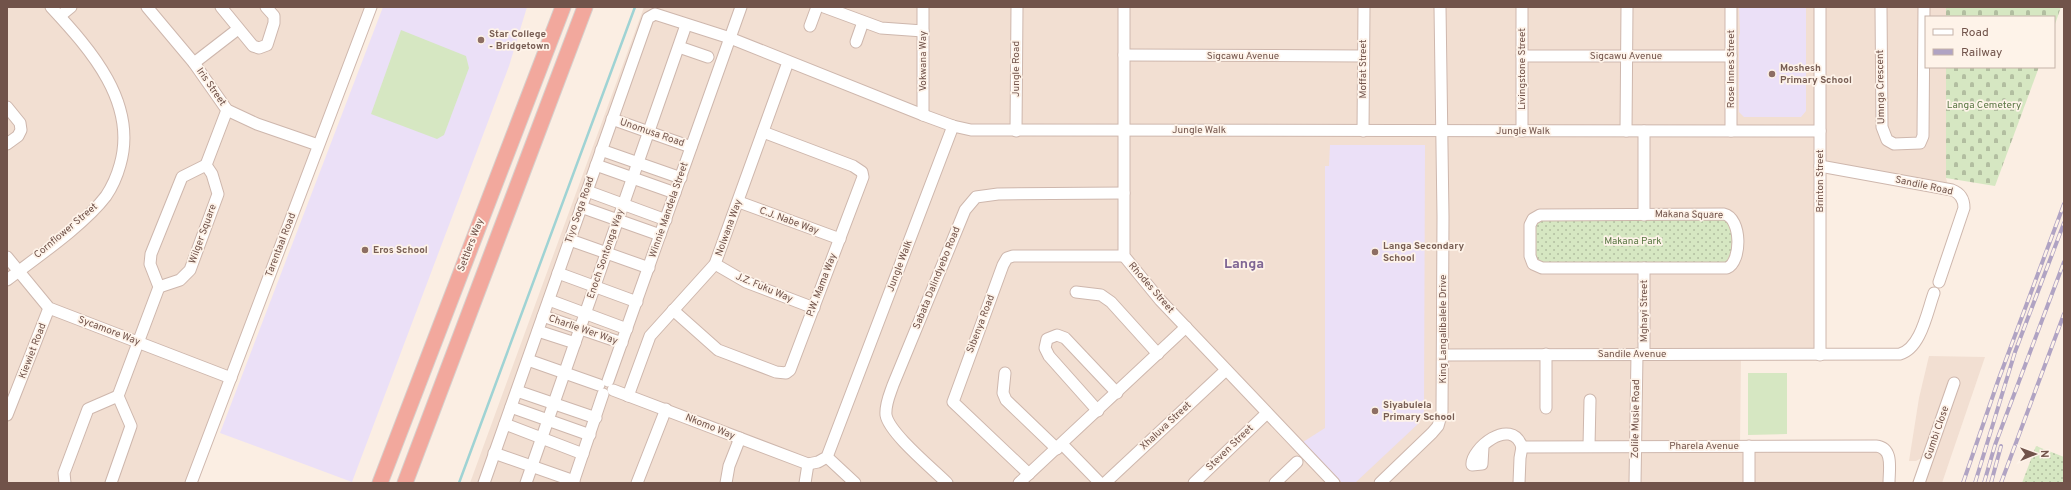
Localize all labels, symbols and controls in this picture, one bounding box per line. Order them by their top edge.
legend [1925,16,2055,68]
text: Road [1961,25,1989,41]
place label: Star College - Bridgetown [489,28,549,53]
street label: Livingstone Street [1516,28,1529,110]
street label: Rose Innes Street [1725,30,1738,108]
street label: Vokwana Way [917,31,930,91]
marker: Star College - Bridgetown [476,35,486,45]
street label: Moffat Street [1357,39,1370,99]
street label: Jungle Road [1010,41,1023,97]
text: Railway [1961,45,2002,61]
street label: Umnga Crescent [1874,49,1888,124]
street label: Sigcawu Avenue [1207,50,1279,63]
street label: Sigcawu Avenue [1590,50,1662,63]
place label: Moshesh Primary School [1780,62,1852,87]
street label: Iris Street [193,65,229,109]
marker: Moshesh Primary School [1767,69,1777,79]
park label: Langa Cemetery [1947,99,2021,112]
street label: Unomusa Road [618,116,686,150]
street label: Jungle Walk [1172,124,1226,137]
street label: Jungle Walk [1496,125,1550,138]
street label: Brinton Street [1814,149,1827,213]
street label: Winnie Mandela Street [647,160,692,260]
street label: Sandile Road [1894,174,1954,198]
street label: Tiyo Soga Road [563,175,597,245]
street label: Nolwana Way [713,198,745,258]
street label: Cornflower Street [31,200,101,261]
street label: Wilger Square [186,202,220,266]
street label: C.J. Nabe Way [757,204,821,238]
street label: Enoch Sontonga Way [585,207,627,301]
street label: Makana Square [1655,208,1723,222]
street label: Tarentaal Road [263,211,299,279]
street label: Settlers Way [455,217,487,273]
street label: Sabata Dalindyebo Road [910,225,964,331]
park label: Makana Park [1604,235,1662,248]
street label: Jungle Walk [884,238,916,294]
place label: Langa Secondary School [1383,240,1464,265]
place label: Eros School [373,244,428,257]
marker: Eros School [360,245,370,255]
marker: Langa Secondary School [1370,247,1380,257]
street label: P.W. Mama Way [804,251,840,319]
district label: Langa [1224,256,1264,273]
street label: Rhodes Street [1125,260,1177,316]
street label: J.Z. Fuku Way [733,270,795,306]
street label: King Langalibalele Drive [1437,275,1450,383]
street label: Mghayi Street [1638,280,1651,342]
street label: Sibenya Road [964,293,998,355]
street label: Charlie Wer Way [547,312,619,348]
street label: Sycamore Way [76,313,142,349]
street label: Kiewiet Road [16,321,50,381]
street label: Sandile Avenue [1598,348,1666,361]
street label: Zolile Musie Road [1629,379,1643,459]
street label: Xhaluva Street [1138,399,1194,453]
place label: Siyabulela Primary School [1383,399,1455,424]
street label: Gumbi Close [1922,404,1952,462]
marker: Siyabulela Primary School [1370,406,1380,416]
street label: Nkomo Way [683,411,737,443]
street label: Steven Street [1204,422,1257,474]
north arrow [2015,434,2055,474]
street label: Pharela Avenue [1669,440,1739,453]
text: N [2037,450,2051,458]

